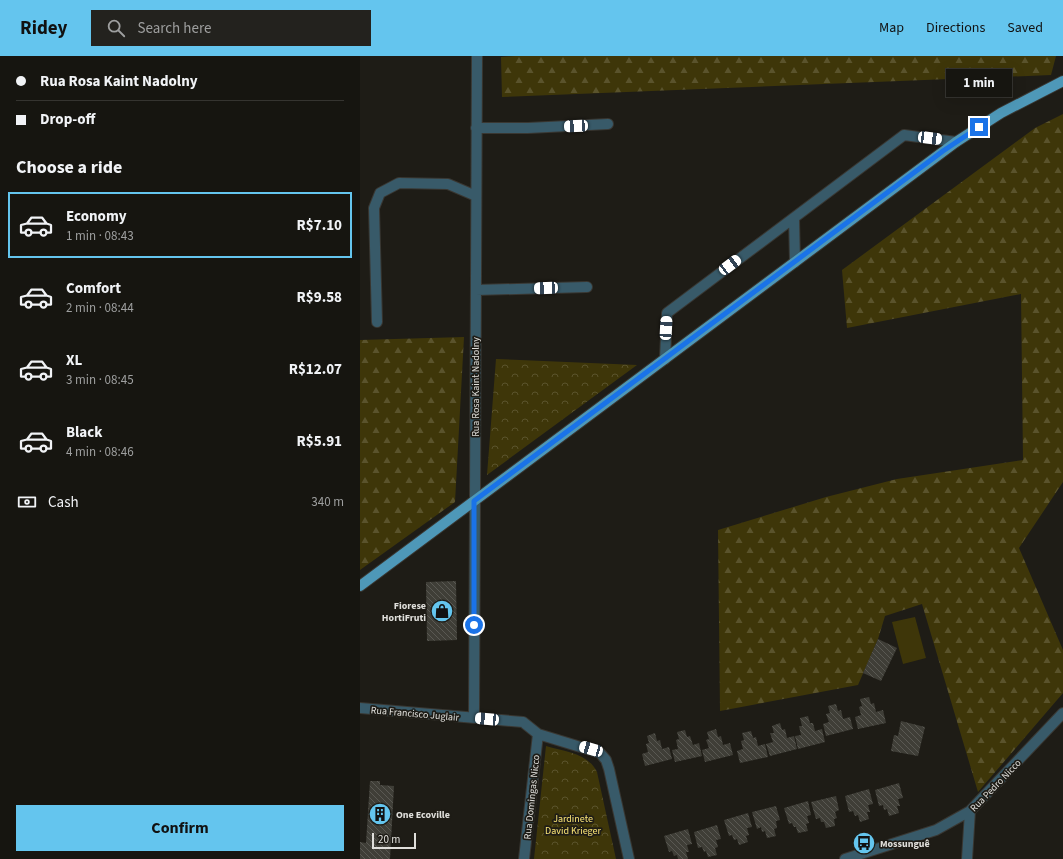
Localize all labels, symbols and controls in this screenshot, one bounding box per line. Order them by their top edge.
search box [91,10,371,46]
text: Ridey [20,15,67,42]
icon: search [105,17,127,39]
text: Search here [137,18,211,39]
text: Map [879,18,904,38]
text: Directions [926,18,985,38]
text: Saved [1007,18,1043,38]
callout: 1 min [946,69,1012,97]
text: Rua Rosa Kaint Nadolny [40,71,198,92]
text: 1 min [963,74,995,92]
text: Drop-off [40,109,95,130]
route end [970,118,988,136]
car [564,119,588,133]
car [917,131,943,145]
text: Choose a ride [16,155,122,180]
text: Economy [66,206,127,227]
icon: car [18,207,54,243]
text: R$7.10 [297,215,342,236]
text: 1 min · 08:43 [66,227,134,245]
car [717,253,743,277]
text: Comfort [66,278,121,299]
icon: car [18,279,54,315]
car [534,282,558,294]
text: R$9.58 [297,287,342,308]
text: 2 min · 08:44 [66,299,134,317]
car [659,316,673,340]
street label: Rua Rosa Kaint Nadolny [469,337,483,437]
text: XL [66,350,82,371]
icon: car [18,351,54,387]
text: R$12.07 [289,359,342,380]
text: 3 min · 08:45 [66,371,134,389]
text: Black [66,422,103,443]
icon: car [18,423,54,459]
text: R$5.91 [297,431,342,452]
text: 4 min · 08:46 [66,443,134,461]
icon: cash [16,491,38,513]
text: Cash [48,492,79,513]
text: 340 m [311,493,344,511]
shop icon: Fiorese HortiFruti [429,598,455,624]
place label: Fiorese HortiFruti [382,599,426,625]
route start [465,616,483,634]
street label: Rua Francisco Juglair [370,703,460,725]
car [475,712,499,726]
car [578,740,604,758]
street label: Rua Domingas Nicco [521,754,543,840]
street label: Rua Pedro Nicco [967,756,1024,815]
building icon: One Ecoville [367,801,393,827]
button: Confirm [16,805,344,851]
place label: One Ecoville [396,808,450,822]
park label: Jardinete David Krieger [545,812,601,838]
bus stop icon: Mossunguê [851,830,877,856]
scale bar [372,831,416,850]
text: 20 m [378,832,400,847]
place label: Mossunguê [880,837,930,851]

